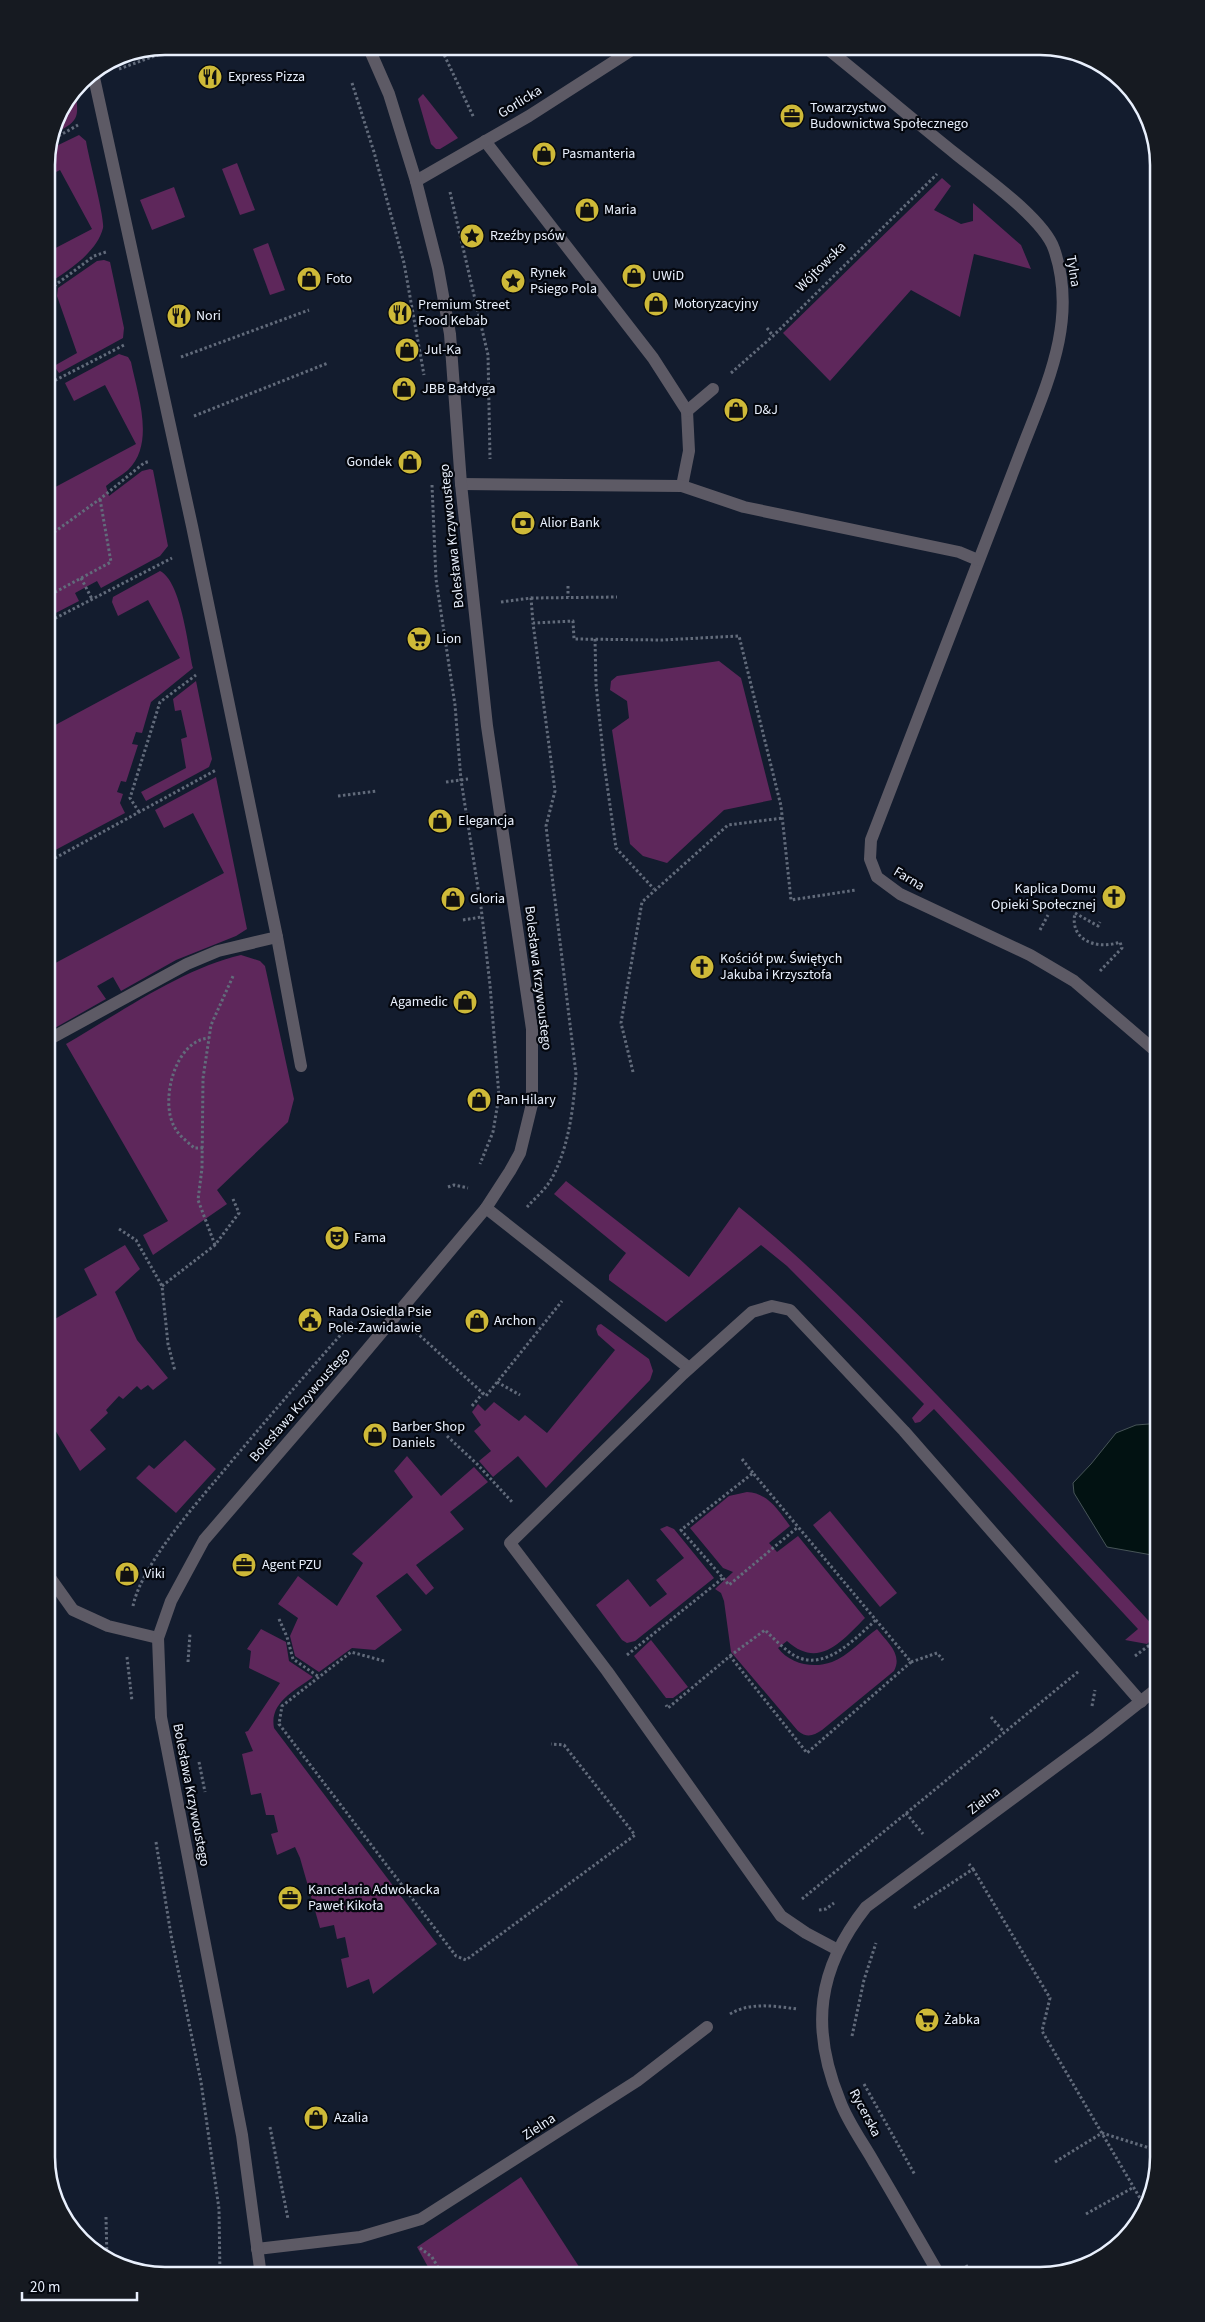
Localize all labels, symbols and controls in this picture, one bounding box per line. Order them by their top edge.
restaurant icon: Express Pizza [197,64,223,90]
place label: Express Pizza [228,67,305,87]
street label: Gorlicka [494,81,546,123]
place label: Towarzystwo Budownictwa Społecznego [810,98,968,134]
office icon: Towarzystwo Budownictwa Społecznego [779,103,805,129]
shop icon: Pasmanteria [531,141,557,167]
place label: Pasmanteria [562,144,635,164]
shop icon: Maria [574,197,600,223]
place label: Maria [604,200,637,220]
place icon: Rzeźby psów [459,223,485,249]
place label: Rzeźby psów [490,226,565,246]
street label: Wójtowska [791,237,851,297]
street label: Tylna [1061,254,1085,288]
place label: Rynek Psiego Pola [530,263,597,299]
shop icon: UWiD [621,263,647,289]
shop icon: Foto [296,266,322,292]
place label: UWiD [652,266,684,286]
place icon: Rynek Psiego Pola [500,268,526,294]
place label: Foto [326,269,352,289]
shop icon: Motoryzacyjny [643,291,669,317]
place label: Motoryzacyjny [674,294,759,314]
place label: Premium Street Food Kebab [418,295,510,331]
restaurant icon: Premium Street Food Kebab [387,300,413,326]
restaurant icon: Nori [166,303,192,329]
place label: Nori [196,306,221,326]
shop icon: Jul-Ka [394,337,420,363]
place label: Jul-Ka [424,340,461,360]
shop icon: JBB Bałdyga [391,376,417,402]
place label: JBB Bałdyga [422,379,496,399]
shop icon: D&J [723,397,749,423]
place label: D&J [754,400,778,420]
shop icon: Gondek [397,449,423,475]
place label: Gondek [346,452,392,472]
street label: Bolesława Krzywoustego [434,463,470,609]
bank icon: Alior Bank [510,510,536,536]
place label: Alior Bank [540,513,600,533]
supermarket icon: Lion [406,626,432,652]
place label: Lion [436,629,462,649]
shop icon: Elegancja [427,808,453,834]
place label: Elegancja [458,811,514,831]
street label: Farna [890,862,928,896]
place label: Kaplica Domu Opieki Społecznej [991,879,1096,915]
church icon: Kaplica Domu Opieki Społecznej [1101,884,1127,910]
shop icon: Gloria [440,886,466,912]
place label: Gloria [470,889,505,909]
street label: Bolesława Krzywoustego [519,905,557,1051]
place label: Kościół pw. Świętych Jakuba i Krzysztofa [720,949,842,985]
church icon: Kościół pw. Świętych Jakuba i Krzysztofa [689,954,715,980]
shop icon: Agamedic [452,989,478,1015]
place label: Agamedic [390,992,449,1012]
shop icon: Pan Hilary [466,1087,492,1113]
place label: Pan Hilary [496,1090,556,1110]
theatre icon: Fama [324,1225,350,1251]
place label: Fama [354,1228,386,1248]
place label: Rada Osiedla Psie Pole-Zawidawie [328,1302,431,1338]
public building icon: Rada Osiedla Psie Pole-Zawidawie [297,1307,323,1333]
shop icon: Archon [464,1308,490,1334]
place label: Archon [494,1311,536,1331]
street label: Bolesława Krzywoustego [245,1344,355,1466]
place label: Barber Shop Daniels [392,1417,465,1453]
shop icon: Barber Shop Daniels [362,1422,388,1448]
office icon: Agent PZU [231,1552,257,1578]
place label: Agent PZU [262,1555,322,1575]
shop icon: Viki [114,1561,140,1587]
place label: Viki [144,1564,165,1584]
street label: Bolesława Krzywoustego [167,1722,215,1868]
street label: Zielna [964,1782,1004,1820]
place label: Kancelaria Adwokacka Paweł Kikoła [308,1880,440,1916]
office icon: Kancelaria Adwokacka Paweł Kikoła [277,1885,303,1911]
supermarket icon: Żabka [914,2007,940,2033]
place label: Żabka [944,2010,980,2030]
street label: Rycerska [844,2085,886,2141]
shop icon: Azalia [303,2105,329,2131]
place label: Azalia [334,2108,368,2128]
street label: Zielna [518,2109,560,2145]
scale bar [22,2270,138,2302]
text: 20 m [30,2277,60,2298]

